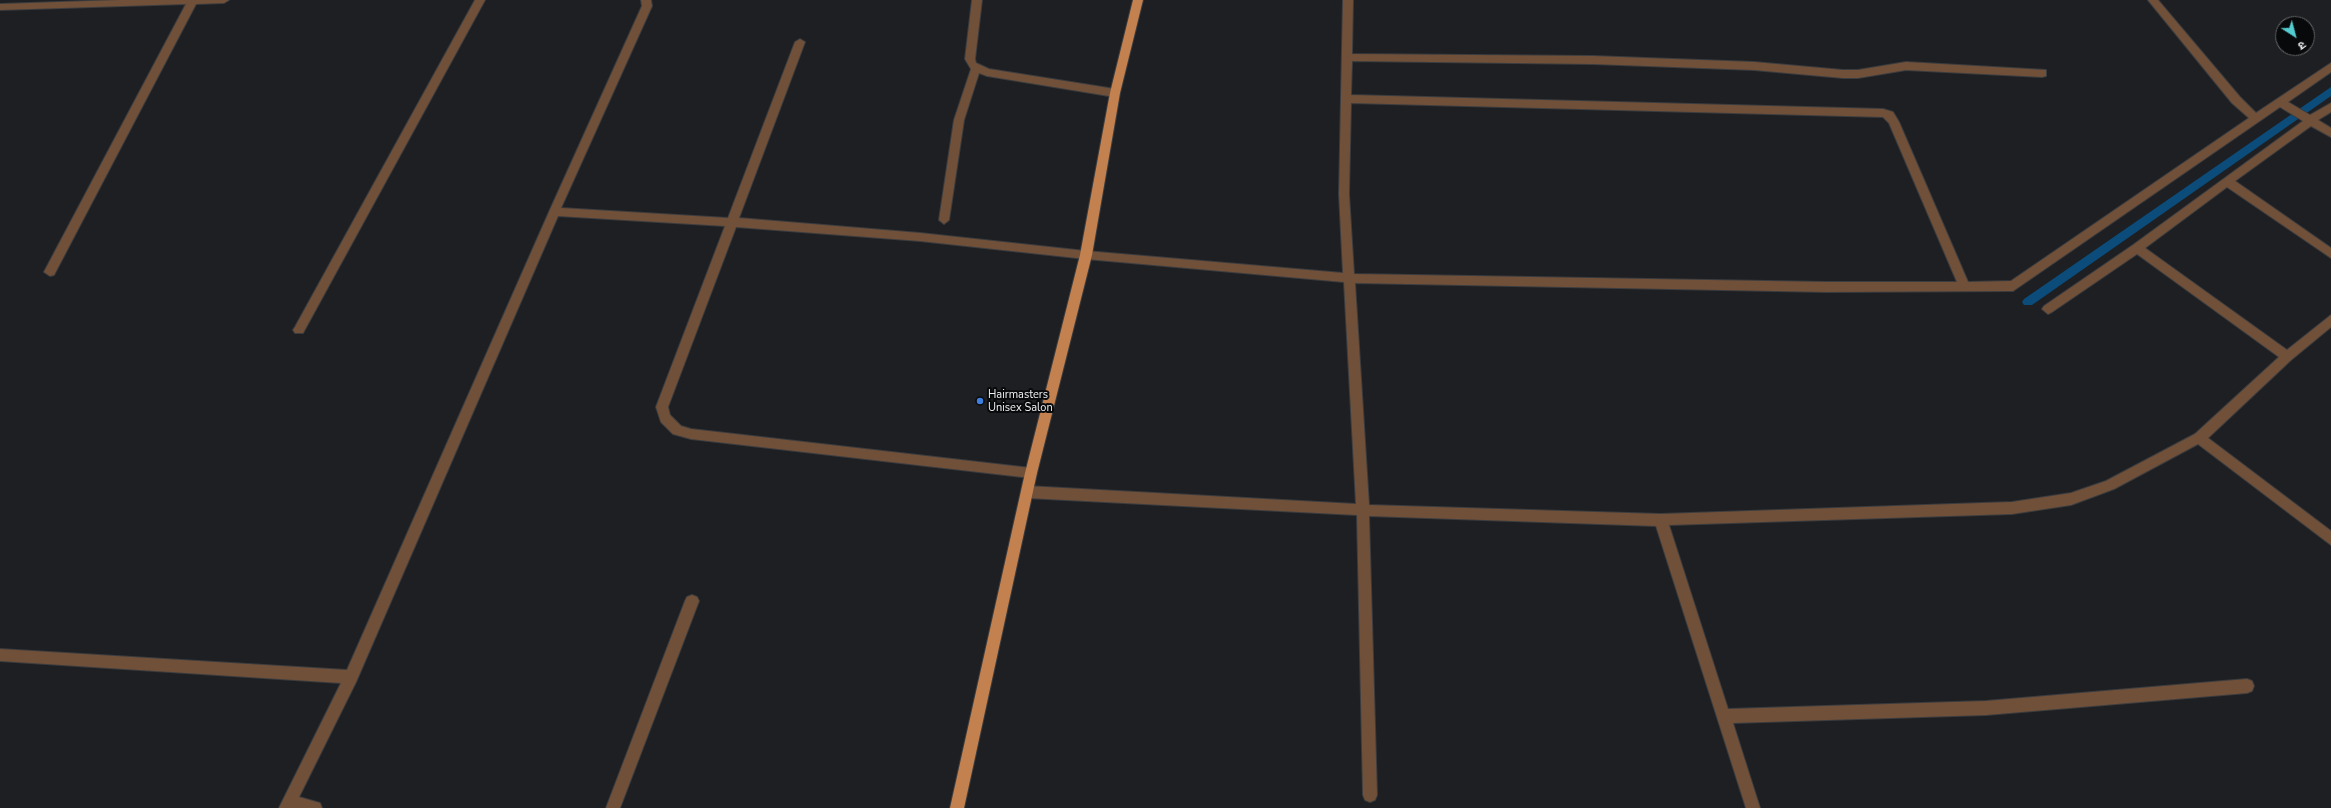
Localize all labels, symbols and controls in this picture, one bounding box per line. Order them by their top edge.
north arrow [2275,16,2315,56]
text: उ [2295,37,2309,53]
place label: Hairmasters Unisex Salon [988,388,1053,414]
marker: Hairmasters Unisex Salon [975,396,985,406]

